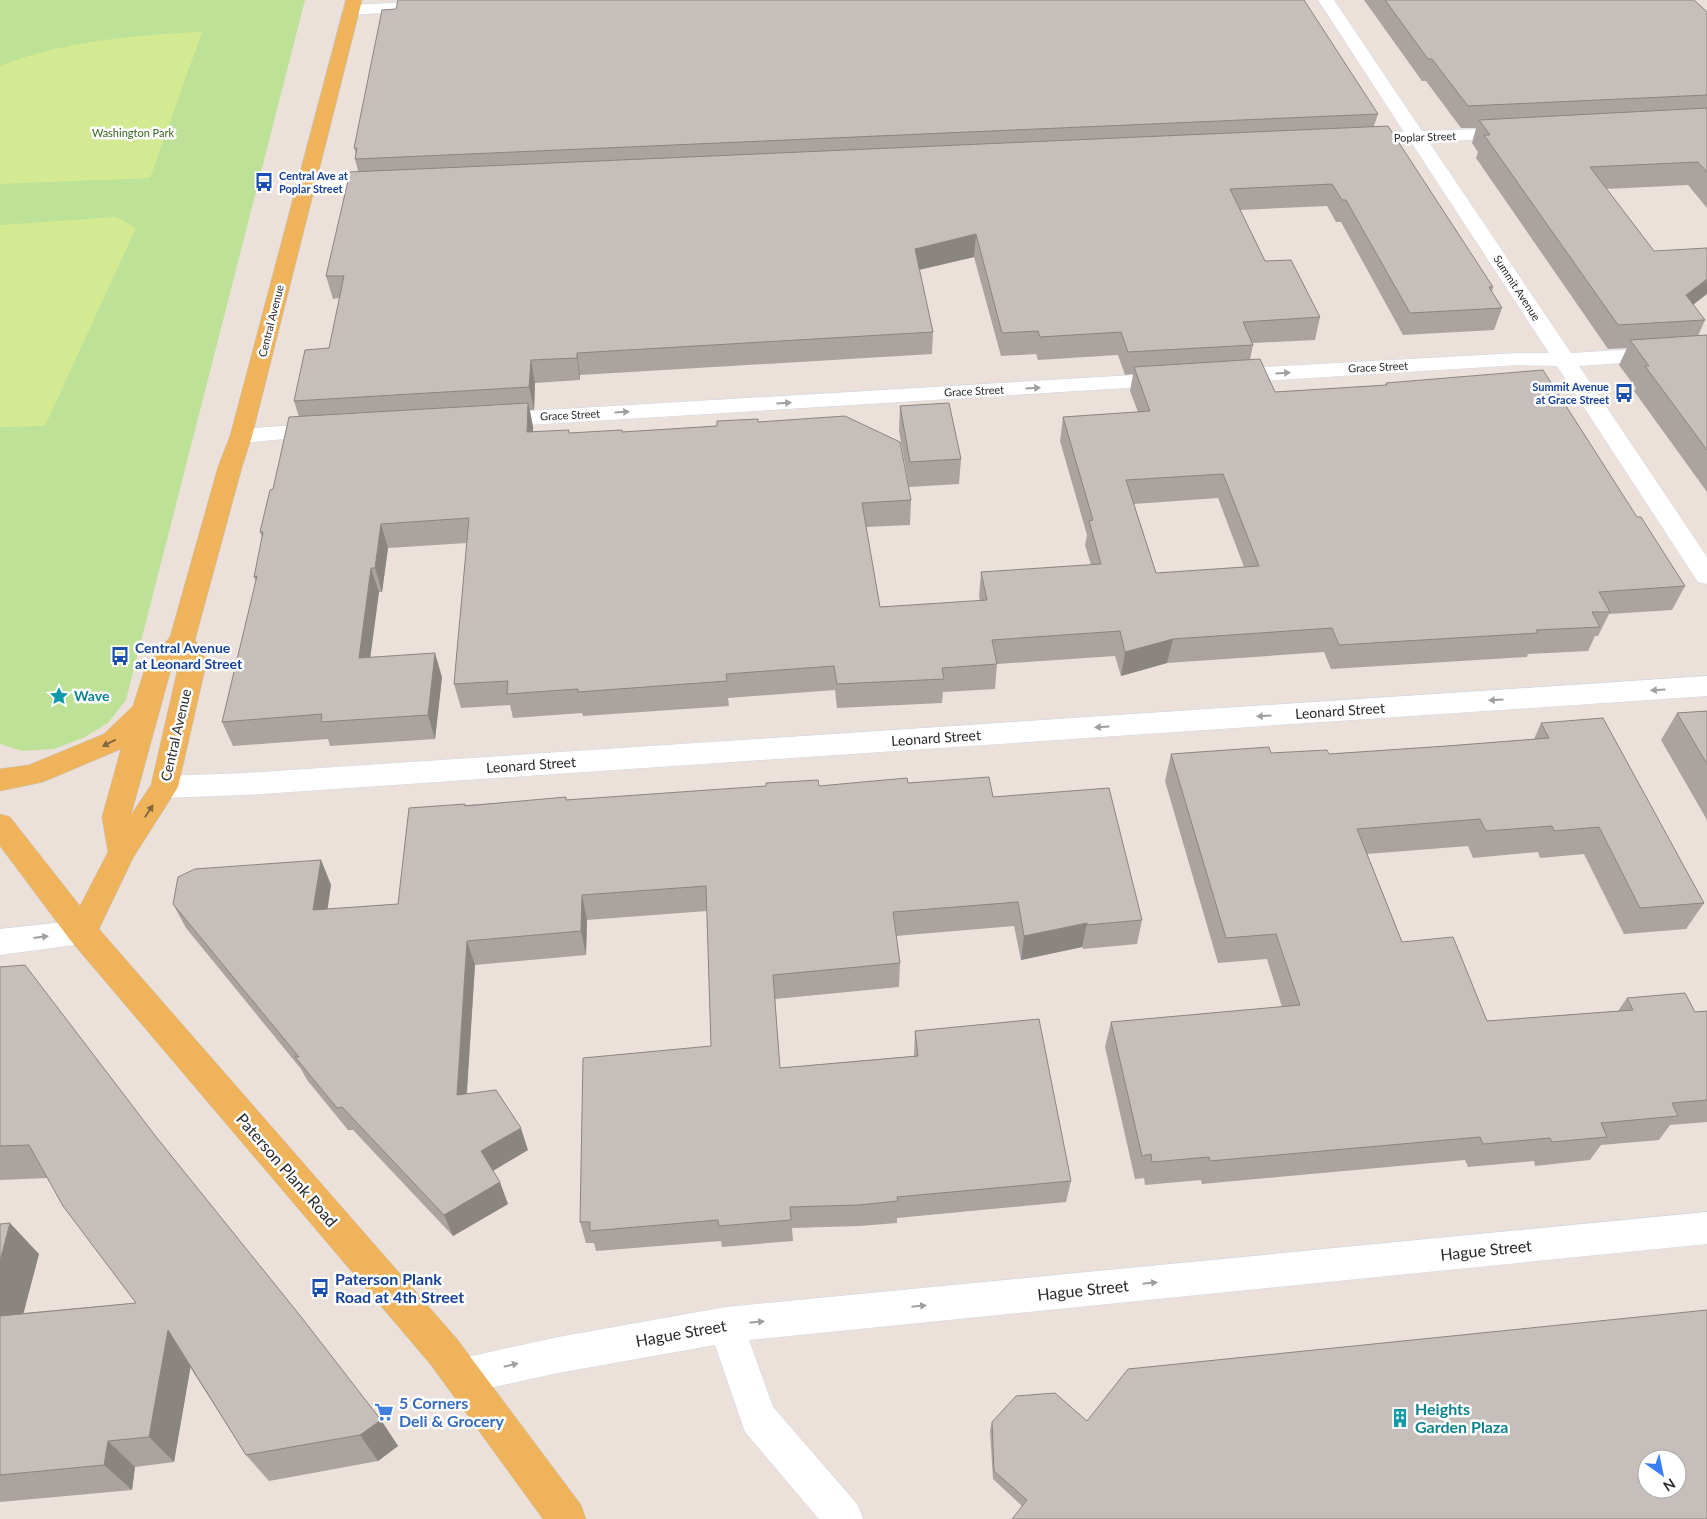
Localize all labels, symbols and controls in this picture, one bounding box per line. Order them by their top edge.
park label: Washington Park [92,126,175,139]
street label: Poplar Street [1394,129,1456,144]
place label: Central Ave at Poplar Street [279,169,349,195]
bus stop icon: Central Ave at Poplar Street [253,171,275,193]
street label: Summit Avenue [1491,253,1544,323]
street label: Central Avenue [255,283,286,358]
street label: Grace Street [1348,358,1408,375]
one-way arrow [1275,368,1291,376]
place label: Summit Avenue at Grace Street [1532,380,1610,406]
street label: Grace Street [944,382,1004,399]
bus stop icon: Summit Avenue at Grace Street [1613,382,1635,404]
one-way arrow [1026,383,1042,391]
one-way arrow [776,398,792,406]
street label: Grace Street [540,406,600,423]
one-way arrow [614,408,630,416]
place label: Central Avenue at Leonard Street [135,639,243,672]
bus stop icon: Central Avenue at Leonard Street [109,645,131,667]
place icon: Wave [48,685,70,707]
one-way arrow [1650,686,1666,694]
place label: Wave [74,687,110,704]
street label: Central Avenue [157,687,194,783]
one-way arrow [1488,697,1504,705]
street label: Leonard Street [1295,699,1385,722]
one-way arrow [1256,712,1272,720]
one-way arrow [1094,723,1110,731]
street label: Leonard Street [891,726,981,749]
one-way arrow [101,739,116,747]
street label: Leonard Street [486,753,576,776]
one-way arrow [144,804,154,818]
one-way arrow [33,933,49,941]
street label: Paterson Plank Road [233,1109,342,1230]
street label: Hague Street [1439,1235,1533,1264]
place label: Paterson Plank Road at 4th Street [335,1269,464,1306]
street label: Hague Street [1036,1275,1130,1304]
bus stop icon: Paterson Plank Road at 4th Street [309,1277,331,1299]
one-way arrow [1142,1279,1158,1287]
one-way arrow [911,1302,927,1310]
street label: Hague Street [634,1315,728,1350]
one-way arrow [749,1318,765,1326]
one-way arrow [503,1361,519,1369]
place label: 5 Corners Deli & Grocery [399,1393,505,1430]
place label: Heights Garden Plaza [1415,1399,1508,1436]
supermarket icon: 5 Corners Deli & Grocery [373,1401,395,1423]
building icon: Heights Garden Plaza [1389,1407,1411,1429]
north arrow [1637,1449,1687,1499]
text: N [1660,1475,1679,1495]

